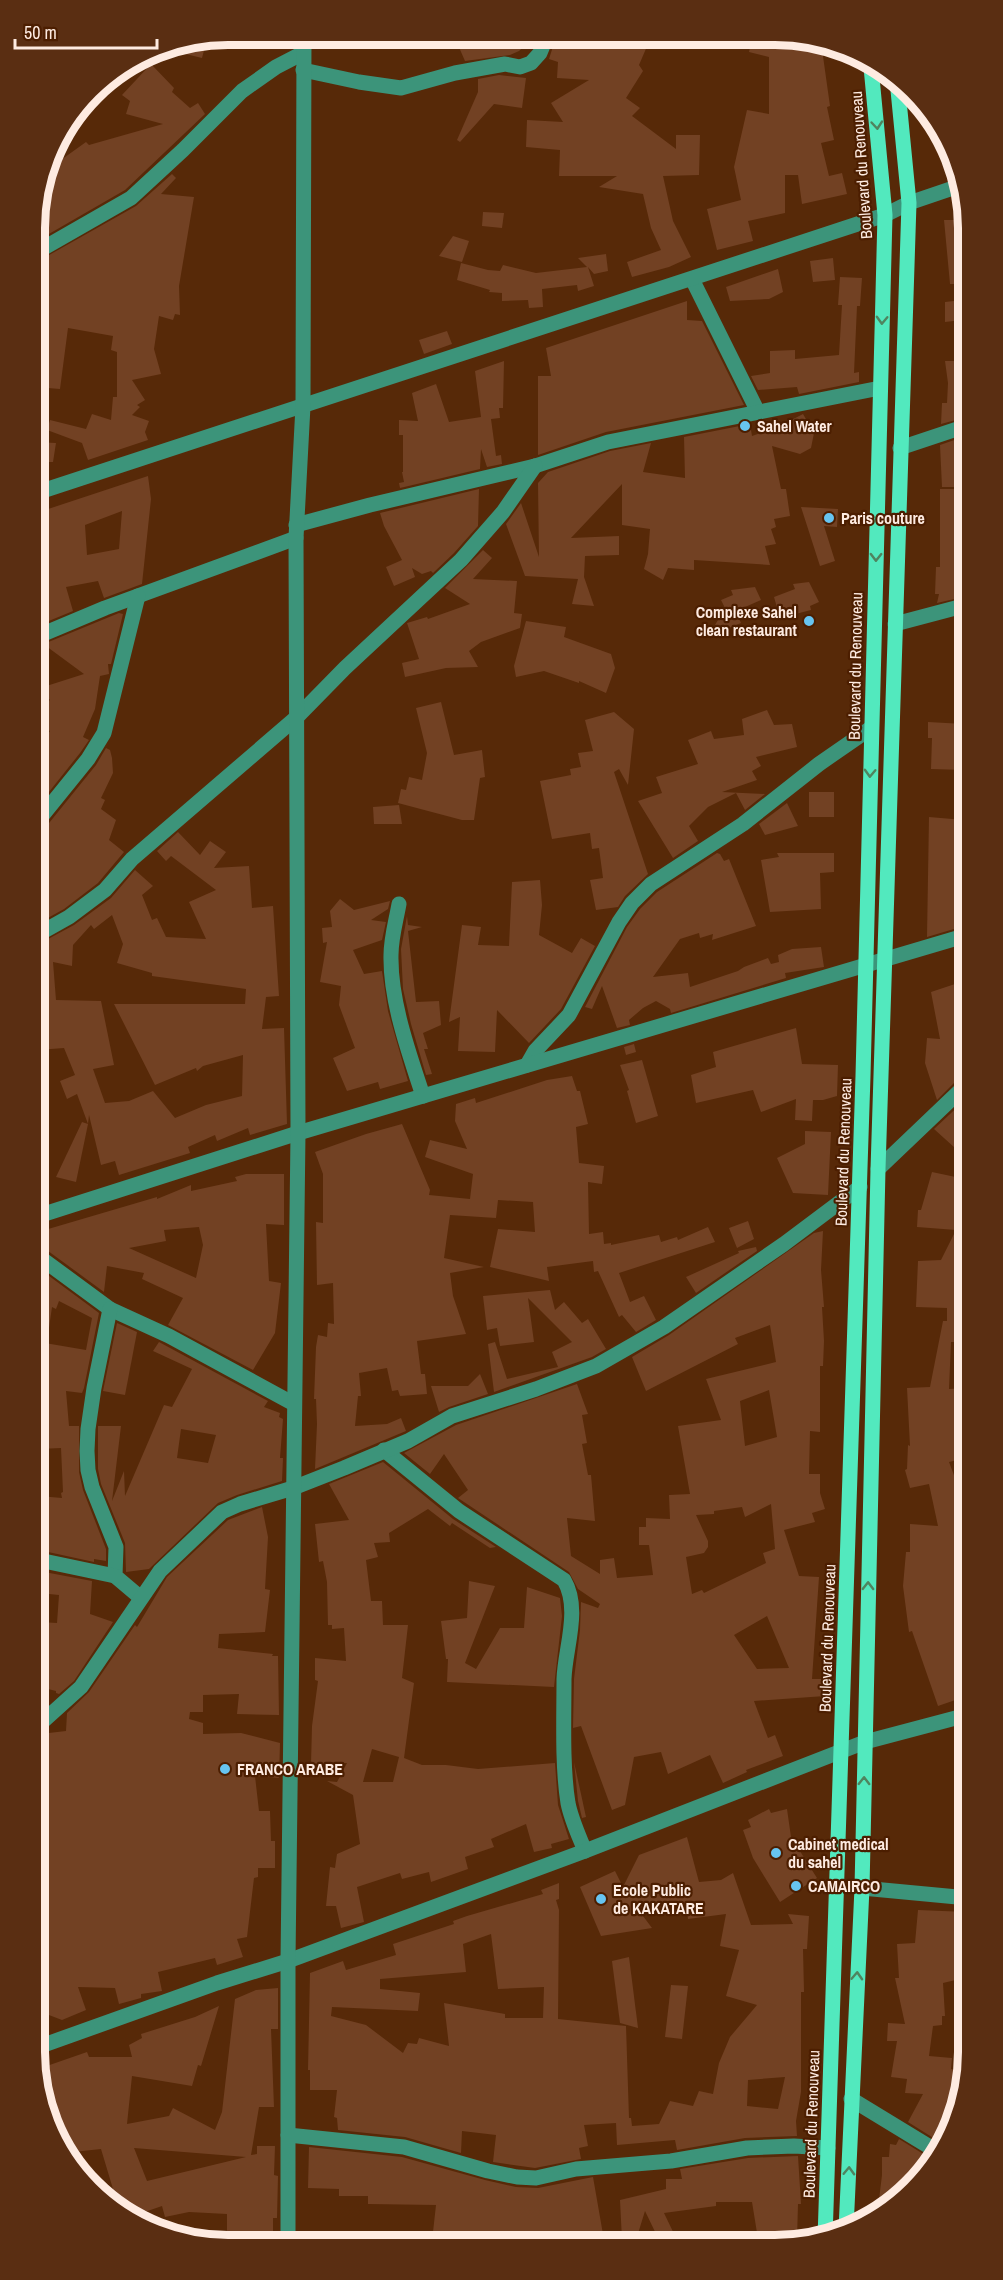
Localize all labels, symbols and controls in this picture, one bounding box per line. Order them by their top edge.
scale bar [15,12,158,50]
text: 50 m [24,20,57,45]
street label: Boulevard du Renouveau [845,90,877,240]
one-way arrow [870,121,883,130]
one-way arrow [876,315,888,324]
place label: Sahel Water [757,415,833,437]
marker: Sahel Water [738,419,752,433]
place label: Paris couture [841,507,925,529]
marker: Paris couture [822,511,836,525]
one-way arrow [869,552,882,561]
street label: Boulevard du Renouveau [843,592,867,740]
place label: Complexe Sahel clean restaurant [696,601,798,641]
marker: Complexe Sahel clean restaurant [802,614,816,628]
one-way arrow [864,768,876,777]
street label: Boulevard du Renouveau [829,1078,857,1226]
street label: Boulevard du Renouveau [813,1564,841,1712]
one-way arrow [862,1582,875,1591]
place label: FRANCO ARABE [237,1758,343,1780]
marker: FRANCO ARABE [218,1762,232,1776]
one-way arrow [858,1777,870,1786]
place label: Cabinet medical du sahel [788,1833,889,1873]
marker: Cabinet medical du sahel [769,1846,783,1860]
place label: CAMAIRCO [808,1875,880,1897]
place label: Ecole Public de KAKATARE [613,1879,704,1919]
marker: CAMAIRCO [789,1879,803,1893]
marker: Ecole Public de KAKATARE [594,1892,608,1906]
one-way arrow [851,1972,864,1981]
street label: Boulevard du Renouveau [797,2050,825,2198]
one-way arrow [842,2166,855,2175]

